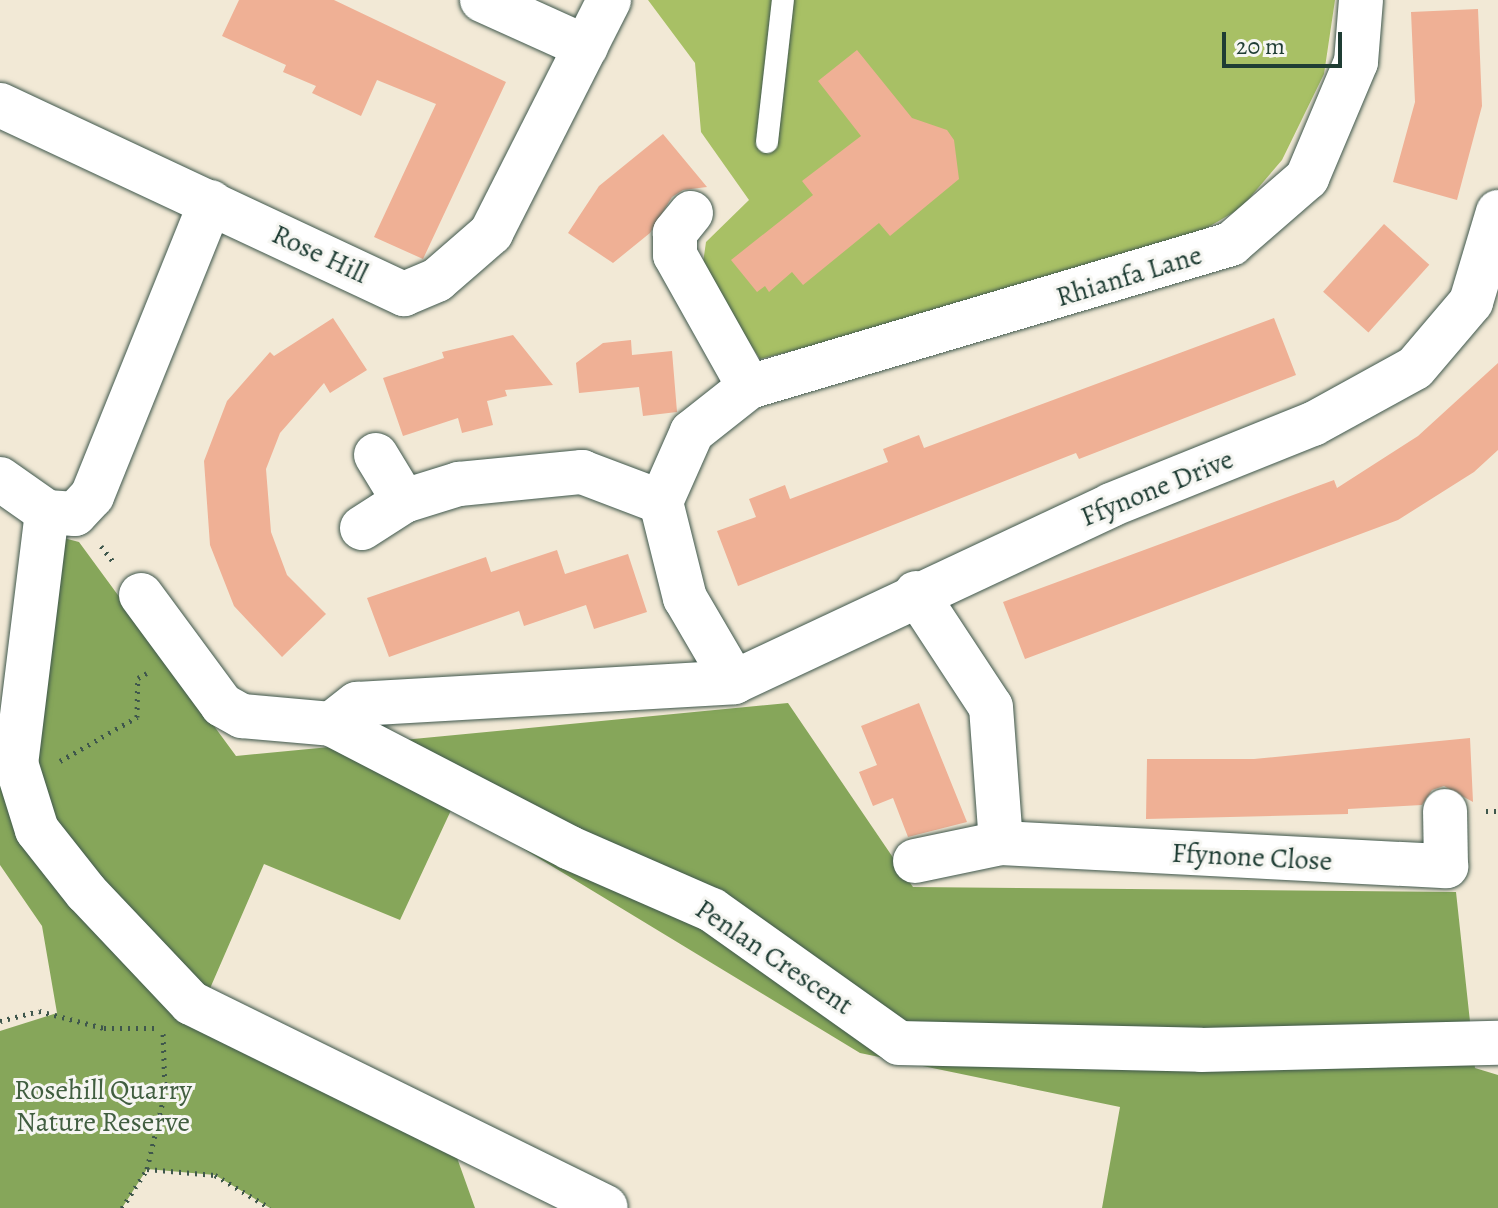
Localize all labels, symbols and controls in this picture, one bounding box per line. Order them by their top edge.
scale bar [1226,16,1346,66]
text: 20 m [1236,30,1285,62]
street label: Rose Hill [267,217,373,291]
street label: Rhianfa Lane [1052,238,1206,314]
street label: Ffynone Drive [1076,442,1238,534]
street label: Ffynone Close [1171,836,1333,878]
street label: Penlan Crescent [689,892,859,1022]
park label: Rosehill Quarry Nature Reserve [14,1073,192,1139]

